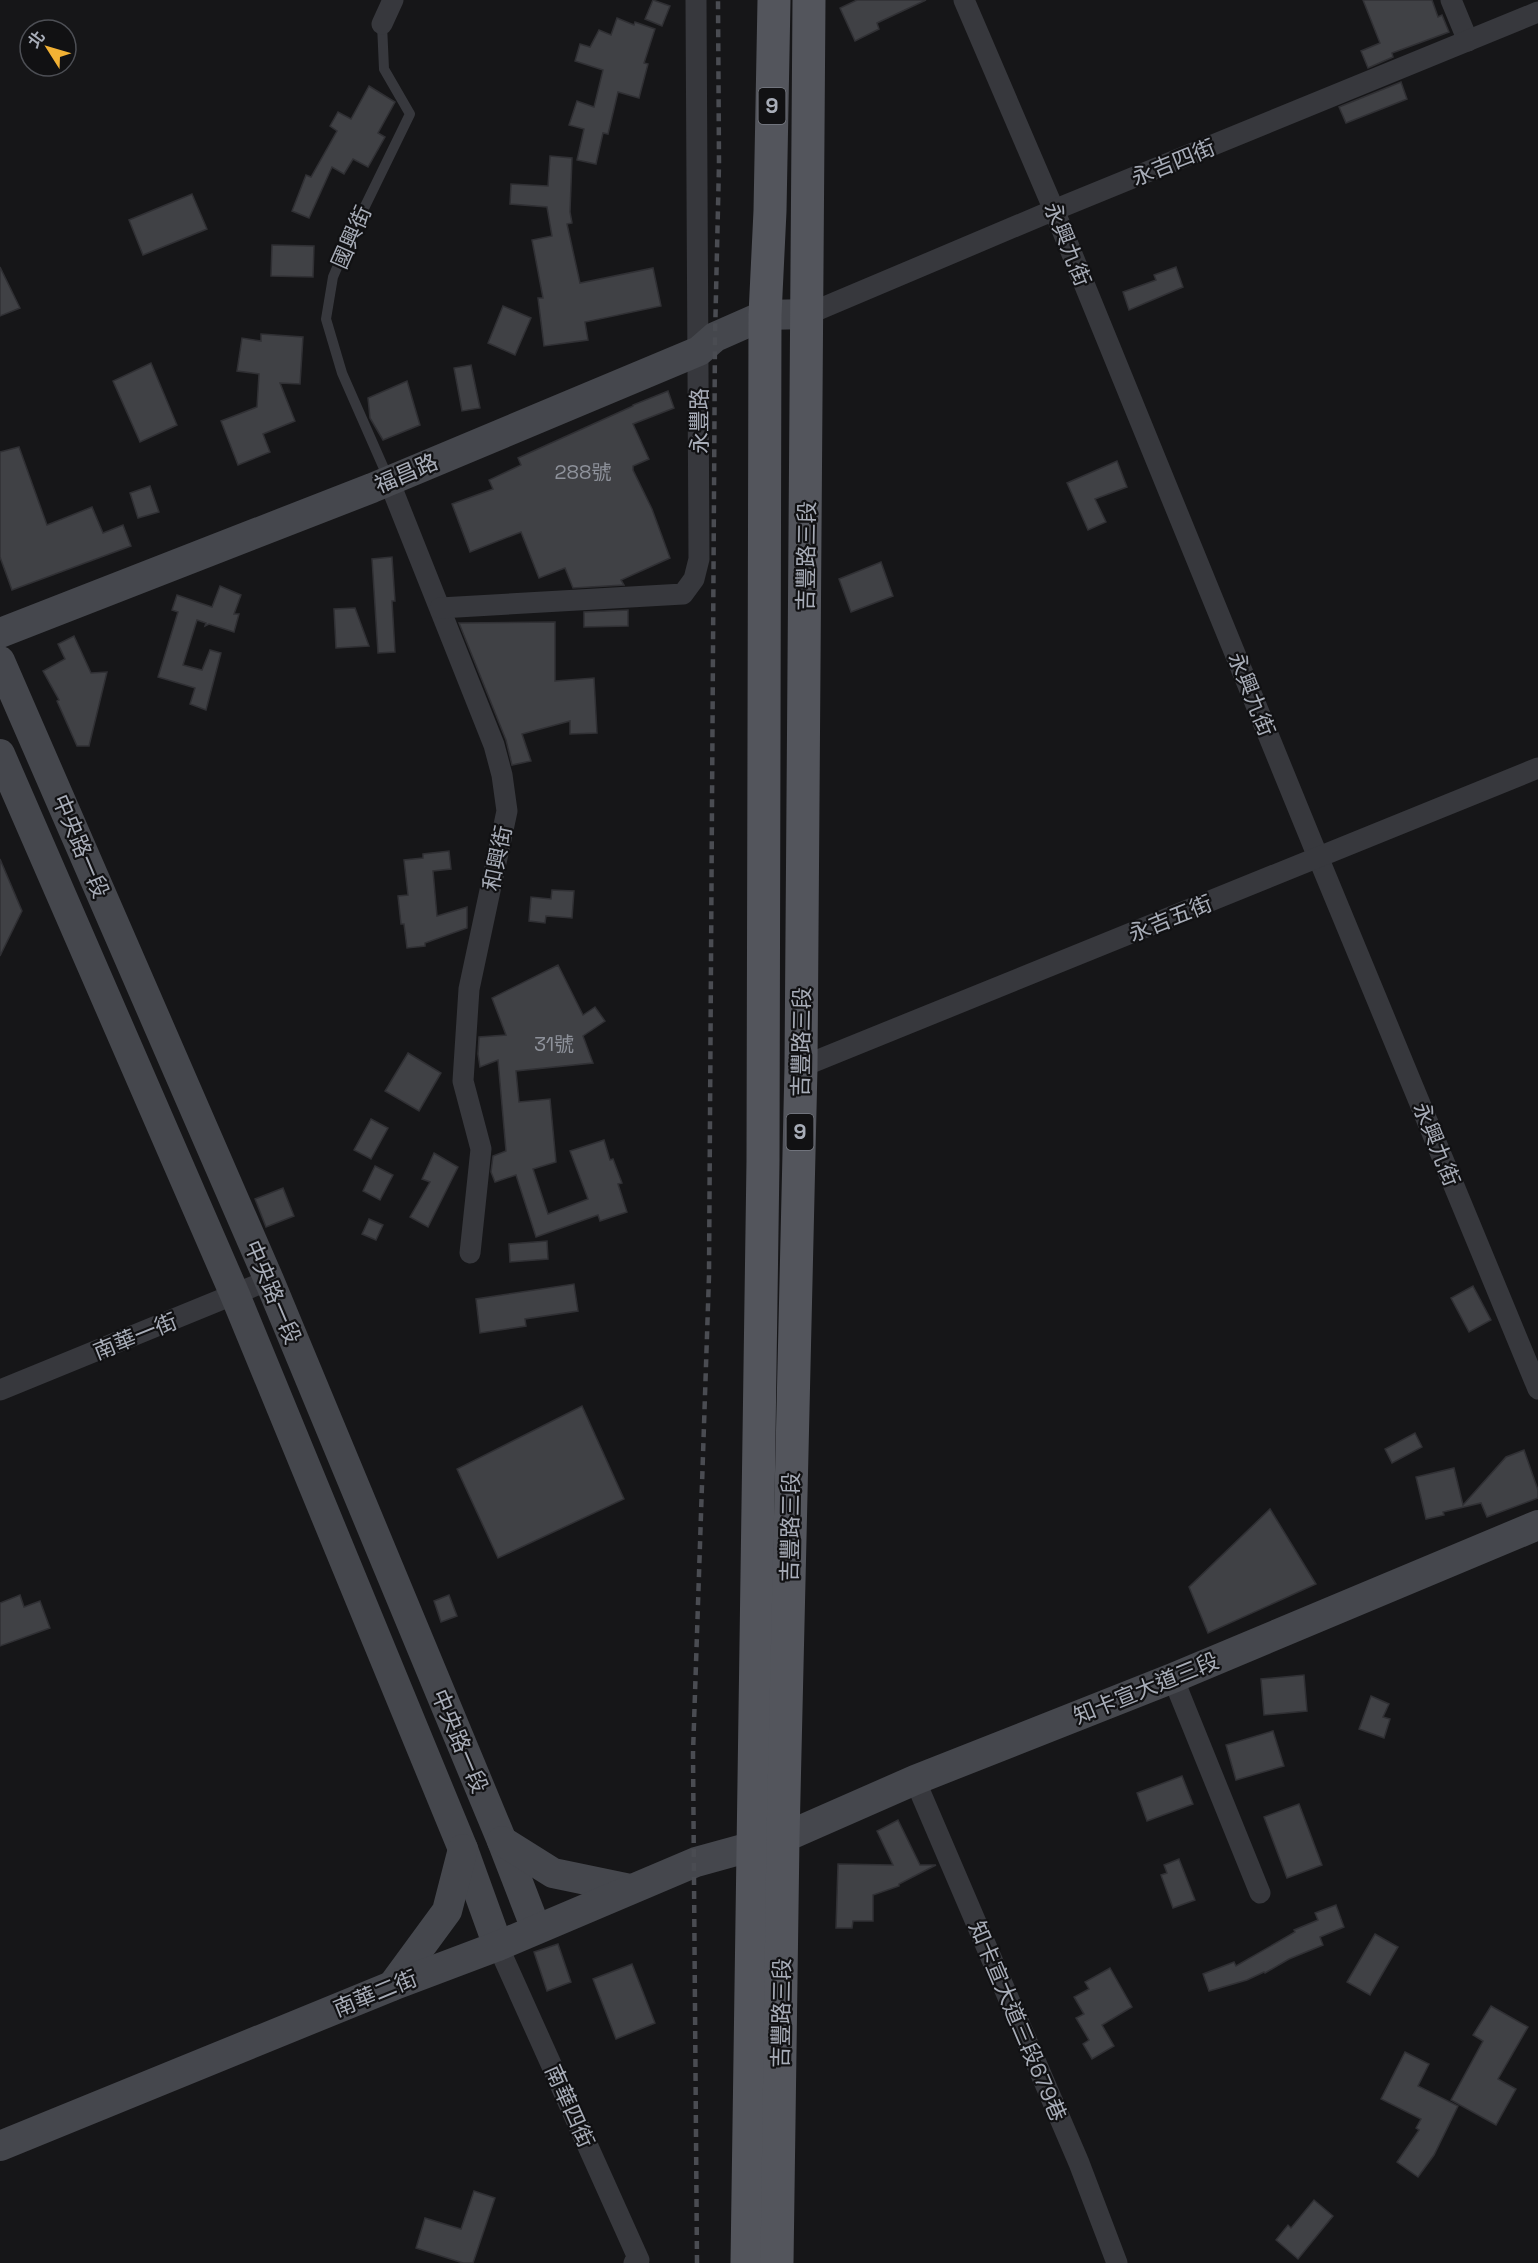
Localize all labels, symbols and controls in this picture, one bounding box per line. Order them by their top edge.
north arrow [18,18,78,78]
text: 北 [23,27,50,52]
road number: 9 [758,88,786,124]
street label: 永吉四街 [1127,133,1219,191]
street label: 永興九街 [1039,198,1097,290]
street label: 國興街 [325,201,377,273]
street label: 永豐路 [685,388,713,454]
street label: 福昌路 [370,447,442,499]
house number: 288號 [555,459,611,485]
street label: 吉豐路三段 [791,501,821,611]
street label: 永興九街 [1223,648,1281,740]
street label: 中央路一段 [47,790,115,902]
street label: 和興街 [476,823,518,893]
street label: 永吉五街 [1124,889,1216,947]
street label: 吉豐路三段 [786,987,816,1097]
house number: 31號 [534,1031,574,1057]
street label: 永興九街 [1408,1098,1466,1190]
road number: 9 [786,1114,814,1150]
street label: 中央路一段 [239,1236,307,1348]
street label: 南華一街 [89,1307,181,1365]
street label: 吉豐路三段 [775,1472,805,1582]
street label: 知卡宣大道三段 [1069,1646,1223,1730]
street label: 中央路一段 [426,1685,494,1797]
street label: 知卡宣大道三段679巷 [963,1917,1073,2125]
street label: 吉豐路三段 [766,1958,796,2068]
street label: 南華二街 [329,1964,421,2022]
street label: 南華四街 [539,2060,601,2152]

